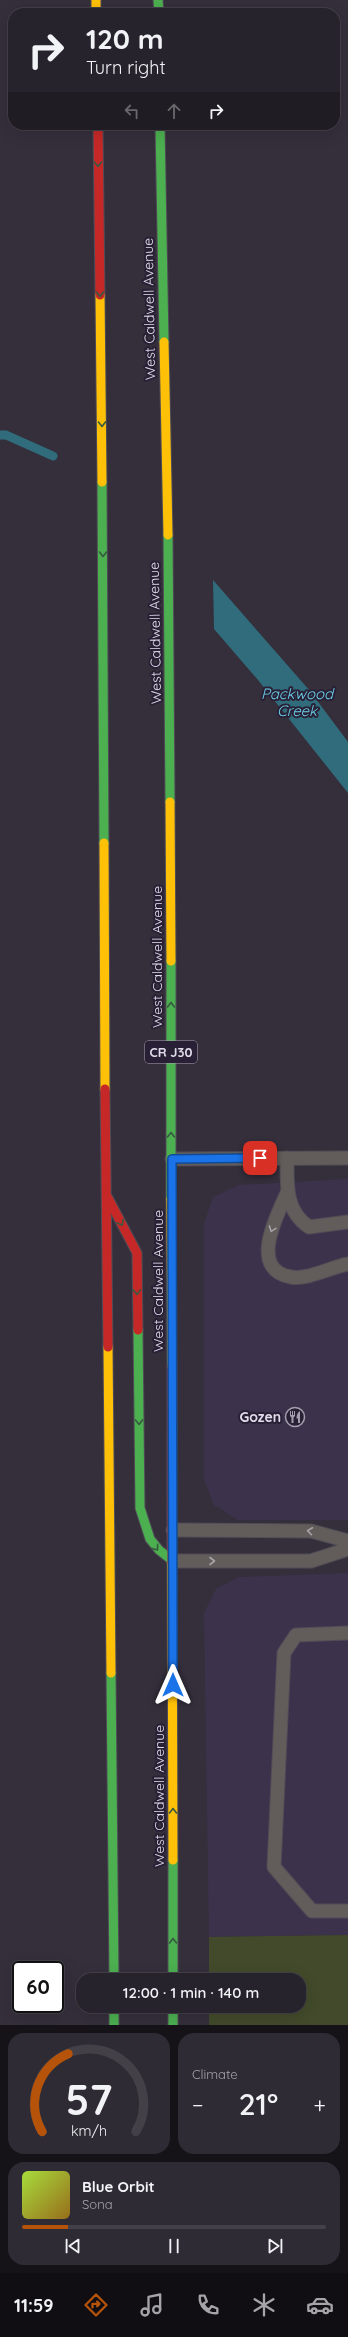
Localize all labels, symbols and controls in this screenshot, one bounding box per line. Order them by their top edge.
text: 120 m [86,21,164,56]
icon: right [20,24,72,76]
text: Turn right [86,56,166,79]
icon: left [121,100,143,122]
icon: ahead [163,100,185,122]
icon: right [205,100,227,122]
one-way arrow [94,161,102,167]
street label: West Caldwell Avenue [139,238,159,380]
one-way arrow [96,291,104,297]
one-way arrow [98,421,106,427]
one-way arrow [99,551,107,557]
street label: West Caldwell Avenue [145,562,165,704]
water label: Packwood Creek [261,684,335,720]
street label: West Caldwell Avenue [148,886,166,1028]
one-way arrow [167,1002,175,1008]
road number: CR J30 [145,1041,197,1063]
one-way arrow [167,1132,175,1138]
pin [243,1141,277,1175]
icon: arrive [249,1147,271,1169]
street label: West Caldwell Avenue [149,1210,167,1352]
one-way arrow [116,1219,124,1227]
one-way arrow [268,1225,276,1232]
one-way arrow [133,1289,141,1295]
restaurant icon: Gozen [284,1406,306,1428]
place label: Gozen [239,1408,281,1426]
one-way arrow [135,1419,143,1425]
one-way arrow [307,1527,314,1536]
one-way arrow [151,1544,159,1551]
one-way arrow [209,1557,215,1565]
position arrow [152,1664,194,1706]
street label: West Caldwell Avenue [150,1725,168,1867]
one-way arrow [169,1808,177,1814]
one-way arrow [169,1938,177,1944]
speed limit sign: 60 [12,1961,64,2013]
text: 12:00 · 1 min · 140 m [123,1983,259,2002]
text: Climate [192,2066,238,2082]
text: 57 [66,2072,112,2124]
text: 21° [239,2085,278,2123]
text: − [192,2091,203,2119]
text: + [314,2091,326,2119]
text: km/h [71,2121,107,2139]
text: Blue Orbit [82,2177,155,2196]
text: Sona [82,2196,113,2212]
icon: previous [62,2235,84,2257]
icon: pause [163,2235,185,2257]
icon: next [264,2235,286,2257]
icon: directions [82,2291,110,2319]
icon: music [138,2291,166,2319]
icon: phone [194,2291,222,2319]
icon: climate [250,2291,278,2319]
icon: car [306,2291,334,2319]
text: 11:59 [14,2294,54,2317]

